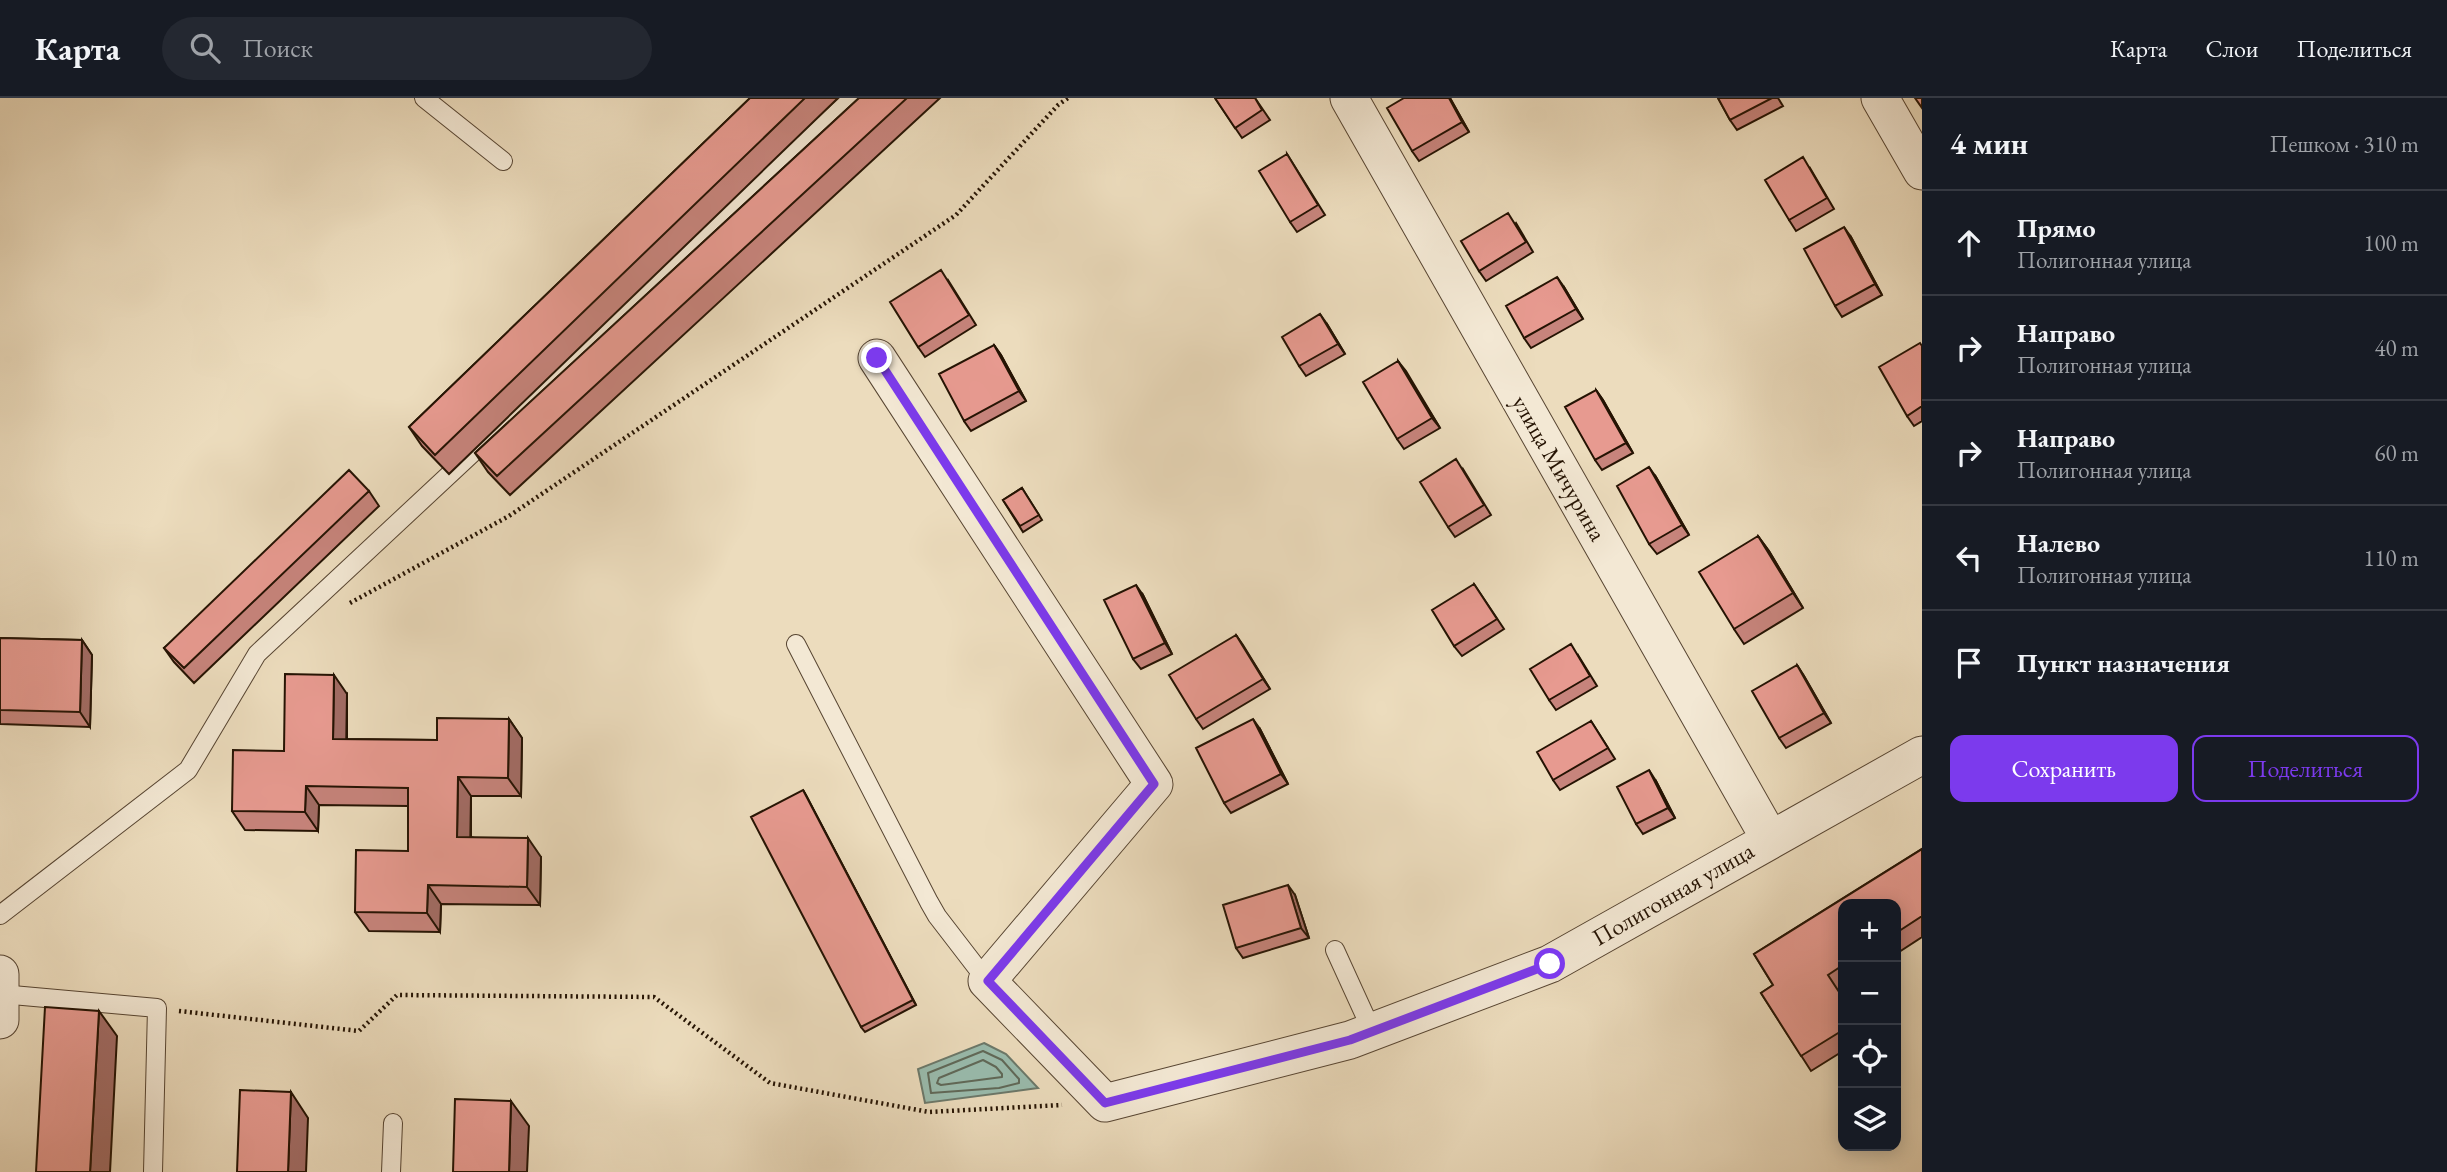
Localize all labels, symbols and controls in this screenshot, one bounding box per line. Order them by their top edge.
search box [162,17,652,80]
text: Карта [35,27,120,70]
icon: search [186,29,224,67]
text: Поиск [242,31,313,65]
text: Карта [2110,33,2167,64]
text: Слои [2205,33,2259,64]
text: Поделиться [2297,33,2412,64]
text: 4 мин [1950,124,2028,163]
text: Пешком · 310 m [2270,129,2419,159]
text: Прямо [2017,211,2096,245]
icon: ahead [1950,224,1988,262]
text: 100 m [2363,228,2419,258]
text: Полигонная улица [2017,245,2191,275]
text: Направо [2017,316,2115,350]
icon: right [1950,329,1988,367]
text: 40 m [2374,333,2419,363]
route end [861,342,892,373]
text: Полигонная улица [2017,350,2191,380]
street label: улица Мичурина [1505,389,1614,547]
text: Направо [2017,421,2115,455]
icon: right [1950,434,1988,472]
text: 60 m [2374,438,2419,468]
text: Полигонная улица [2017,455,2191,485]
text: Налево [2017,526,2100,560]
icon: left [1950,539,1988,577]
text: 110 m [2363,543,2419,573]
text: Полигонная улица [2017,560,2191,590]
icon: arrive [1950,644,1988,682]
text: Пункт назначения [2017,646,2230,680]
button: Сохранить [1950,735,2178,802]
button: Поделиться [2192,735,2419,802]
street label: Полигонная улица [1586,834,1760,952]
map controls [1838,899,1901,1151]
button: + [1838,899,1901,962]
route start [1534,948,1565,979]
button: − [1838,962,1901,1025]
button: locate [1838,1025,1901,1088]
button: layers [1838,1088,1901,1151]

